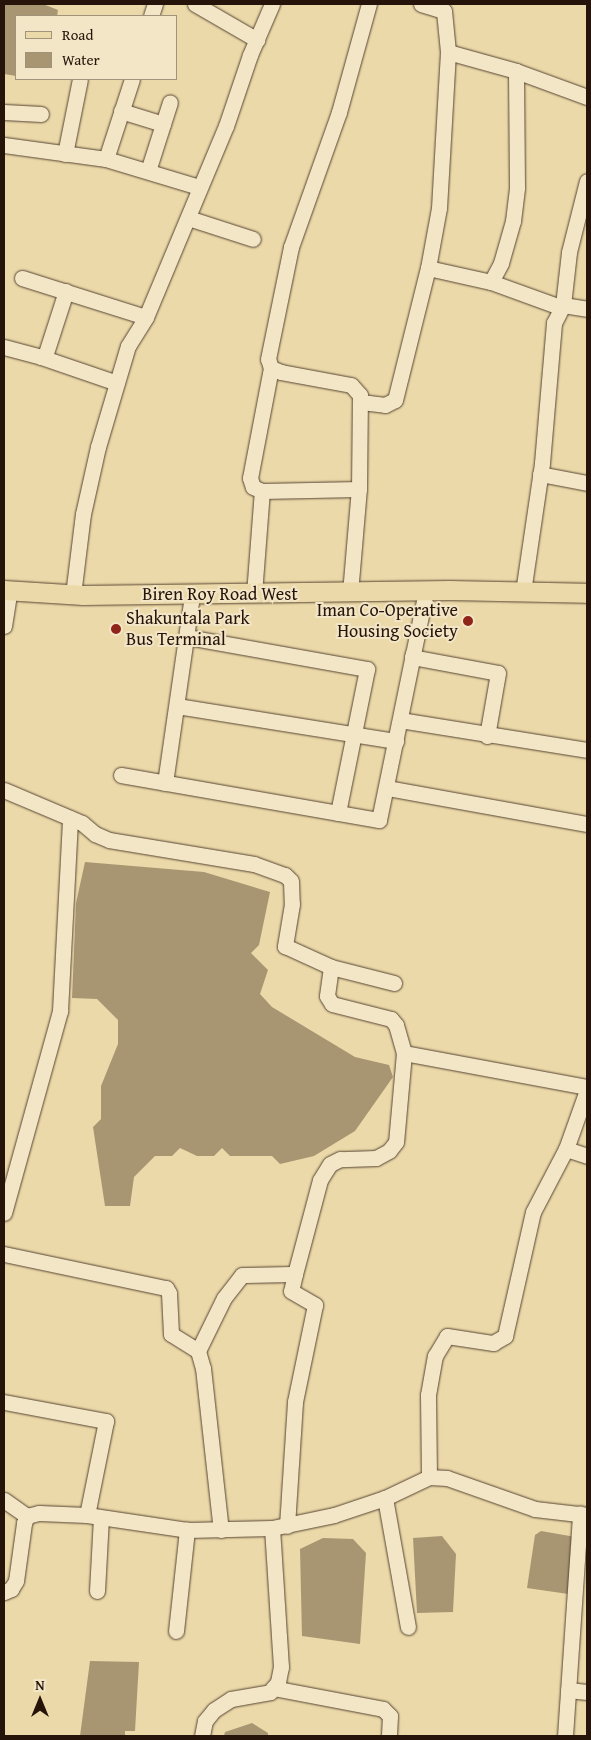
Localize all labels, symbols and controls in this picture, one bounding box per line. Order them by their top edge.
legend [15,15,178,80]
text: Road [62,24,93,45]
text: Water [62,49,100,70]
street label: Biren Roy Road West [142,583,298,605]
place label: Iman Co-Operative Housing Society [317,600,458,642]
place label: Shakuntala Park Bus Terminal [126,608,250,650]
marker: Iman Co-Operative Housing Society [462,615,474,627]
marker: Shakuntala Park Bus Terminal [110,623,122,635]
north arrow [15,1675,65,1725]
text: N [35,1675,45,1695]

